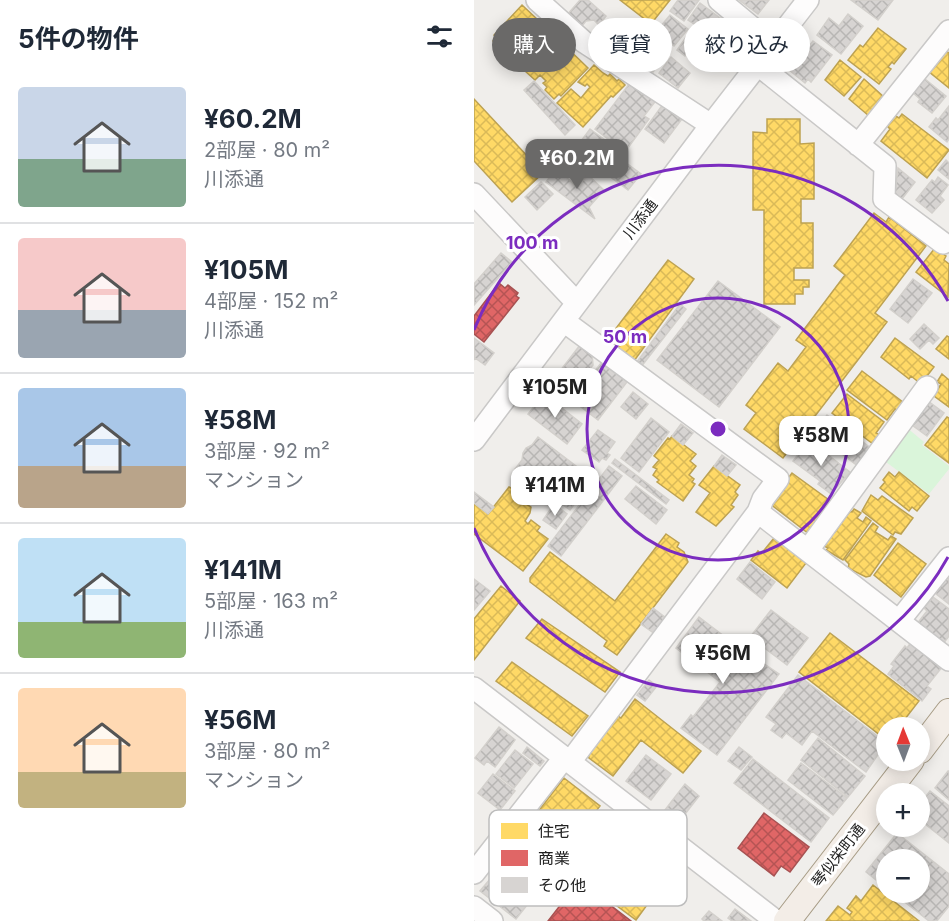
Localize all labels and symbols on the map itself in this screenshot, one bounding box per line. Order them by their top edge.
pin: ¥60.2M [528,139,626,190]
street label: 川添通 [619,195,661,243]
text: 100 m [506,232,558,253]
text: 50 m [603,326,647,347]
pin: ¥105M [513,368,597,419]
pin: ¥58M [785,416,857,467]
centre of rings [708,419,728,439]
pin: ¥141M [513,466,597,517]
pin: ¥56M [687,634,759,685]
north arrow [876,717,930,771]
legend [489,810,687,906]
street label: 琴似栄町通 [807,820,869,890]
text: 住宅 [538,821,570,841]
text: 商業 [538,848,570,868]
text: その他 [538,875,586,895]

